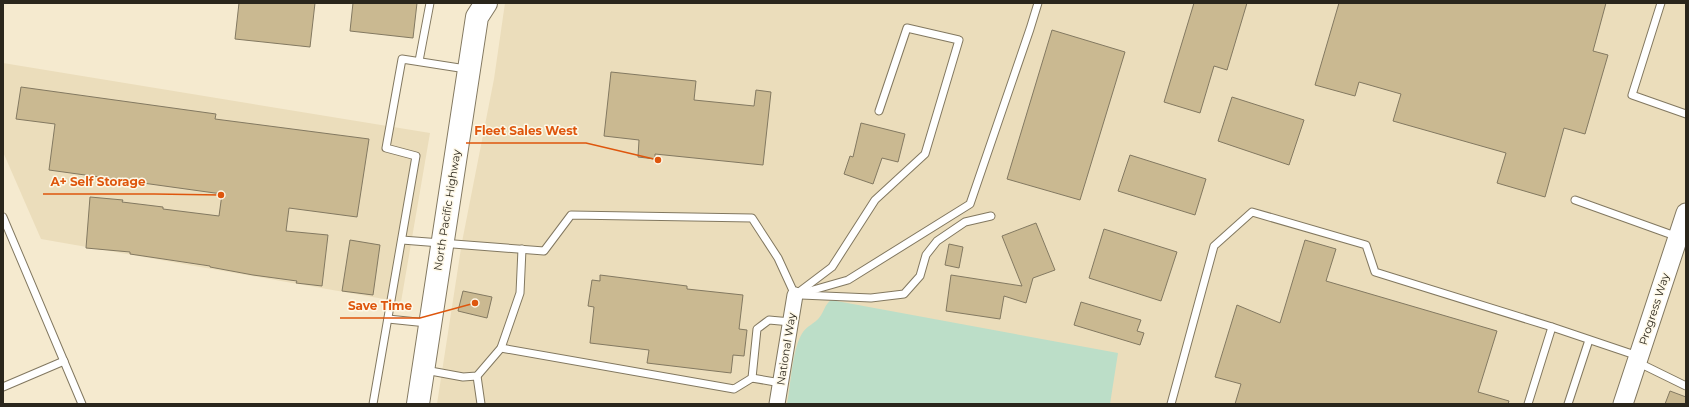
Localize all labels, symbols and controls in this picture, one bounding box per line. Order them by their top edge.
callout: Fleet Sales West [466,119,586,143]
text: Fleet Sales West [474,123,579,138]
street label: North Pacific Highway [430,148,464,272]
callout: A+ Self Storage [43,170,154,194]
text: A+ Self Storage [49,174,146,189]
street label: Progress Way [1636,271,1672,347]
callout: Save Time [340,294,420,318]
text: Save Time [348,298,412,313]
street label: National Way [773,312,799,386]

